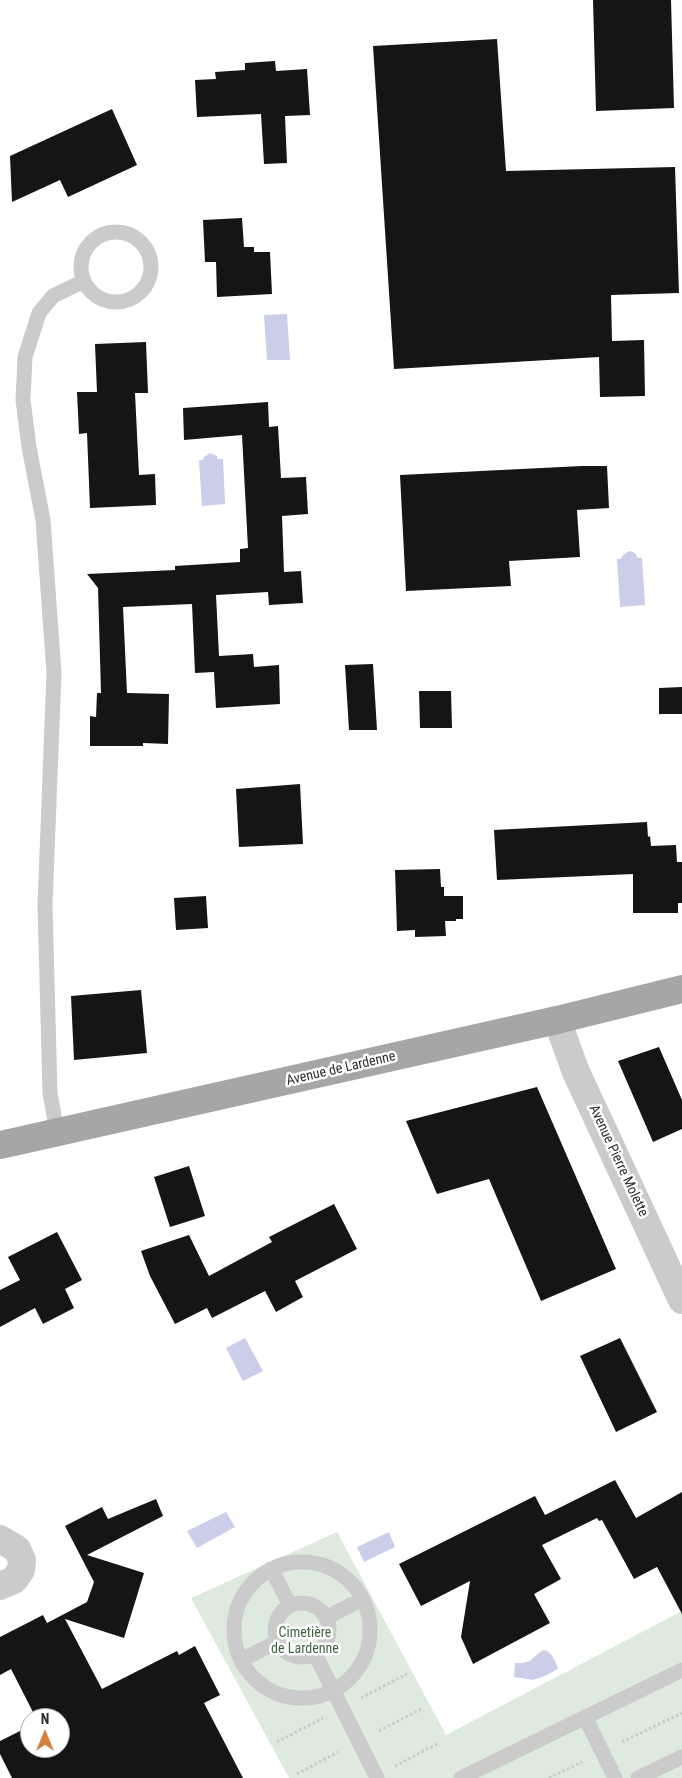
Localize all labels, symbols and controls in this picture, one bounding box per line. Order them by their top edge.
street label: Avenue de Lardenne [285,1048,397,1090]
street label: Avenue Pierre Molette [585,1102,651,1220]
park label: Cimetière de Lardenne [271,1625,339,1658]
north arrow [20,1708,70,1758]
text: N [41,1711,49,1727]

